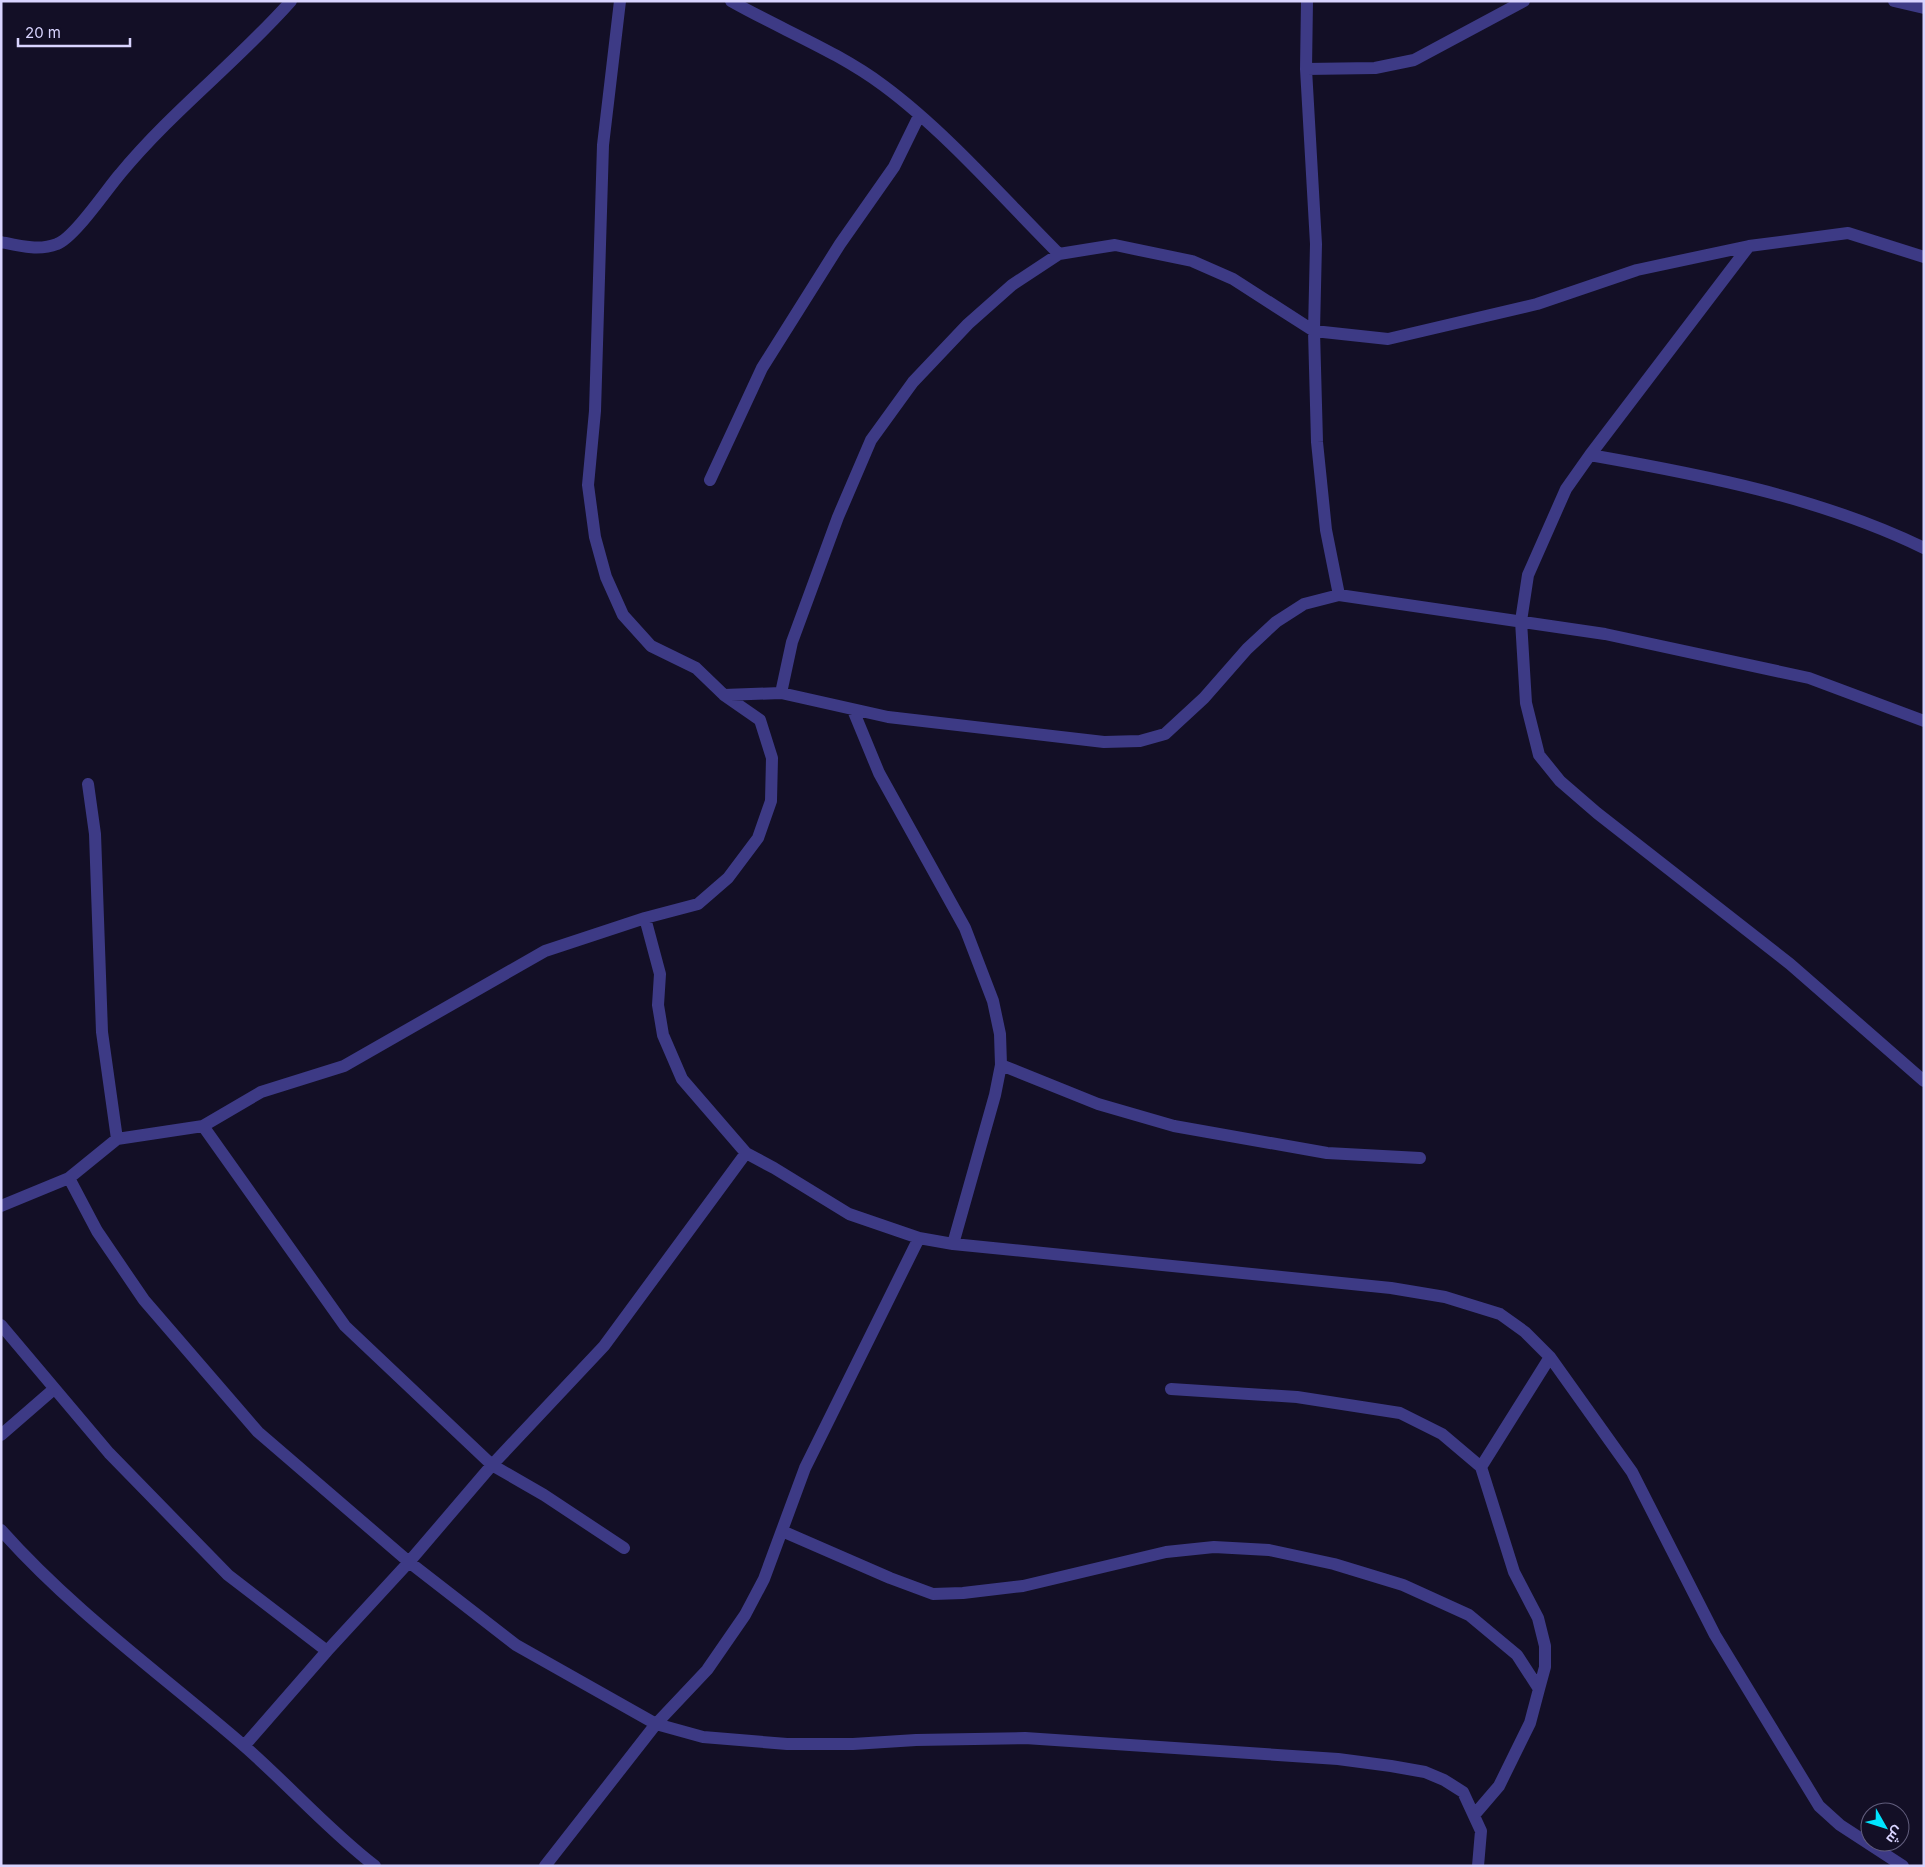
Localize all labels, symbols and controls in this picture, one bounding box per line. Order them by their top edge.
scale bar [18,15,130,47]
text: 20 m [25,23,61,42]
north arrow [1860,1802,1910,1852]
text: ش [1882,1823,1908,1848]

